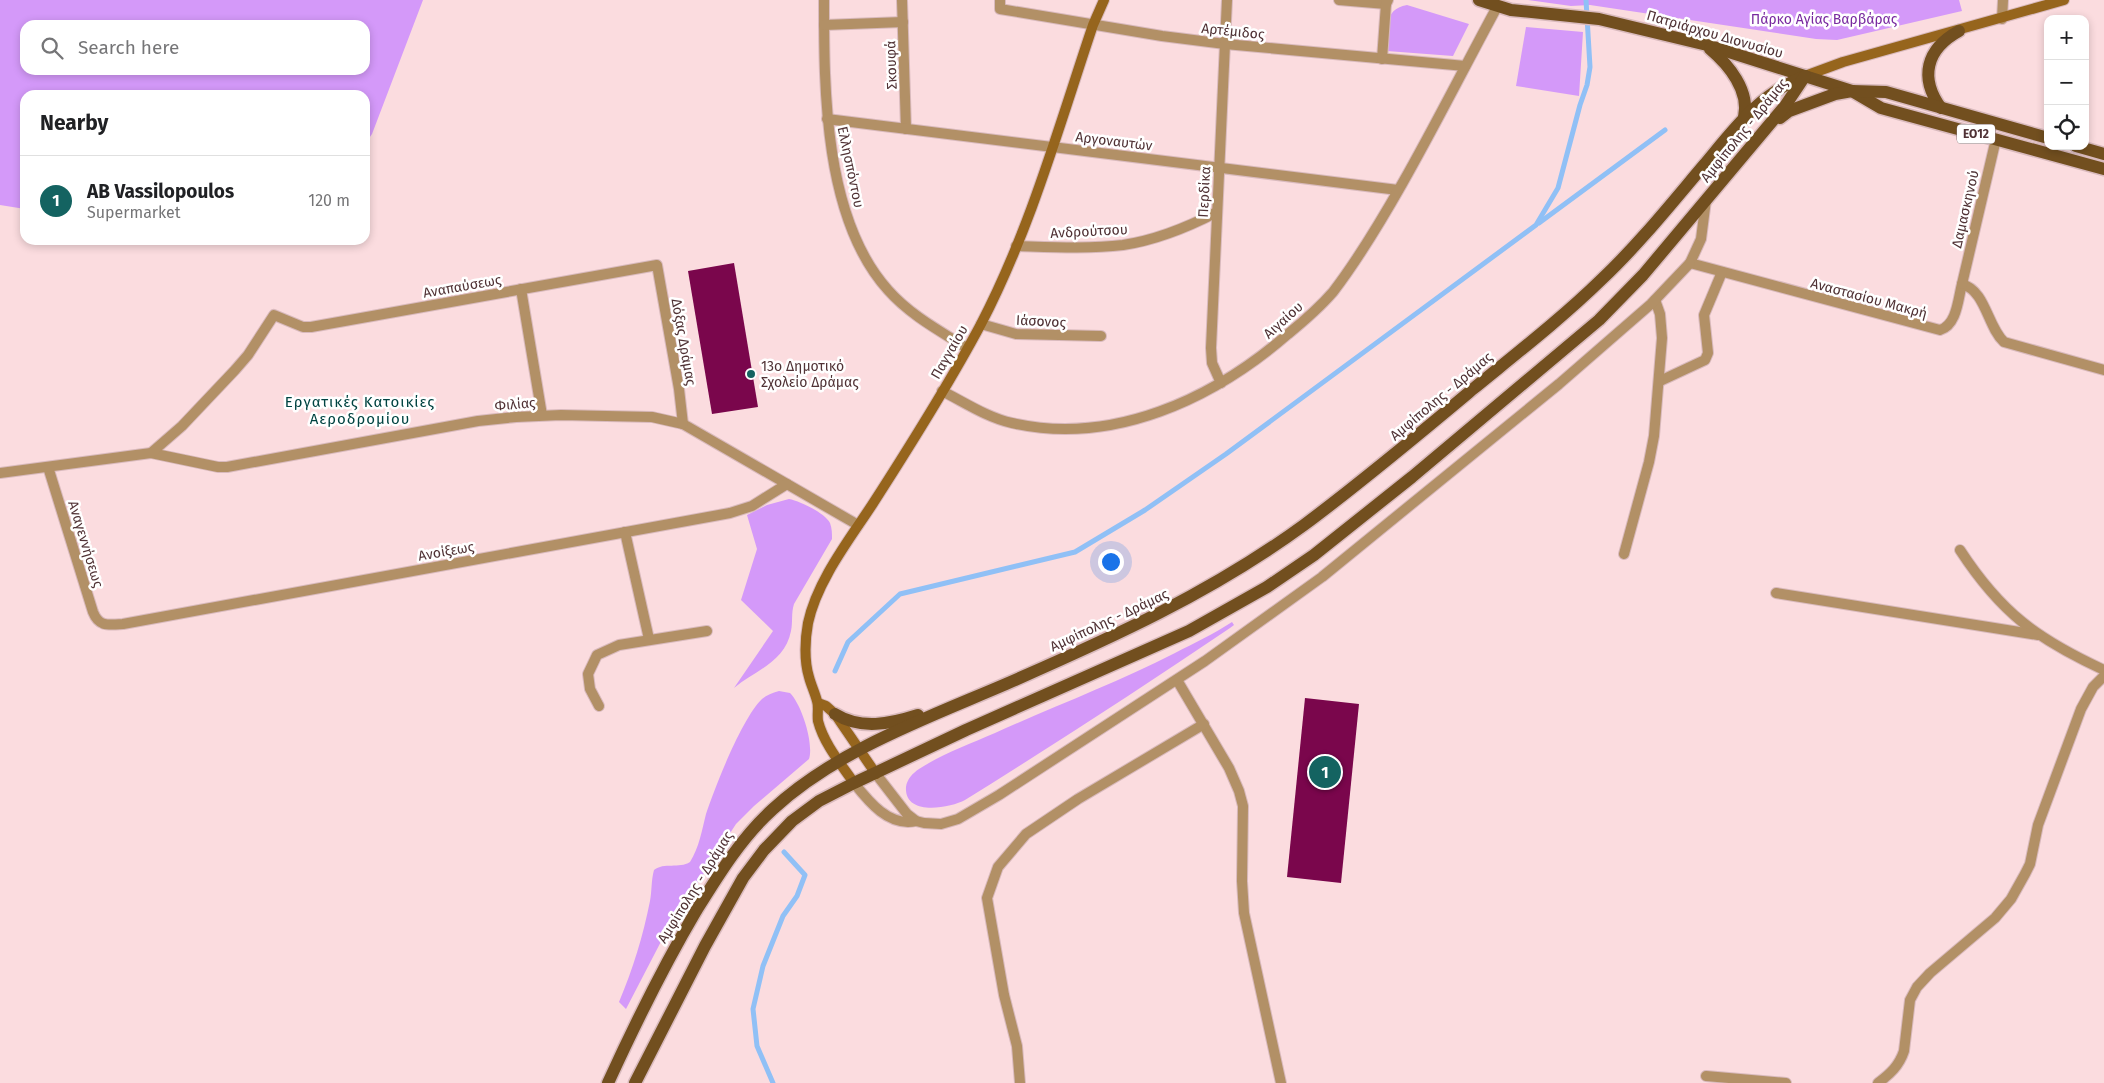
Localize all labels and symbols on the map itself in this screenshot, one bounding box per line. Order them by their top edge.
street label: Πατριάρχου Διονυσίου [1645,7,1785,62]
park label: Πάρκο Αγίας Βαρβάρας [1751,11,1898,28]
street label: Αρτέμιδος [1201,20,1266,43]
street label: Σκουφά [882,40,901,90]
street label: Αμφίπολης - Δράμας [1697,75,1792,186]
street label: Ελλησπόντου [834,125,867,209]
road number: ΕΟ12 [1957,125,1995,144]
street label: Αργοναυτών [1075,128,1154,155]
street label: Περδίκα [1195,166,1214,218]
street label: Δαμασκηνού [1948,169,1983,250]
street label: Ανδρούτσου [1050,221,1128,242]
street label: Αναπαύσεως [422,271,503,302]
street label: Αναστασίου Μακρή [1809,275,1929,322]
street label: Δόξας Δράμας [668,297,700,387]
street label: Αιγαίου [1260,298,1307,342]
street label: Ιάσονος [1016,312,1067,331]
street label: Παγγαίου [927,322,972,382]
street label: Αμφίπολης - Δράμας [1387,348,1496,444]
place label: 13ο Δημοτικό Σχολείο Δράμας [761,358,859,391]
marker: 13ο Δημοτικό Σχολείο Δράμας [745,368,757,380]
district label: Εργατικές Κατοικίες Αεροδρομίου [285,393,435,428]
street label: Φιλίας [494,394,537,415]
street label: Αναγεννήσεως [64,499,107,590]
street label: Ανοίξεως [417,538,476,565]
your location [1098,549,1124,575]
street label: Αμφίπολης - Δράμας [1047,585,1172,655]
pin: 1 [1309,753,1341,791]
street label: Αμφίπολης - Δράμας [654,828,737,946]

